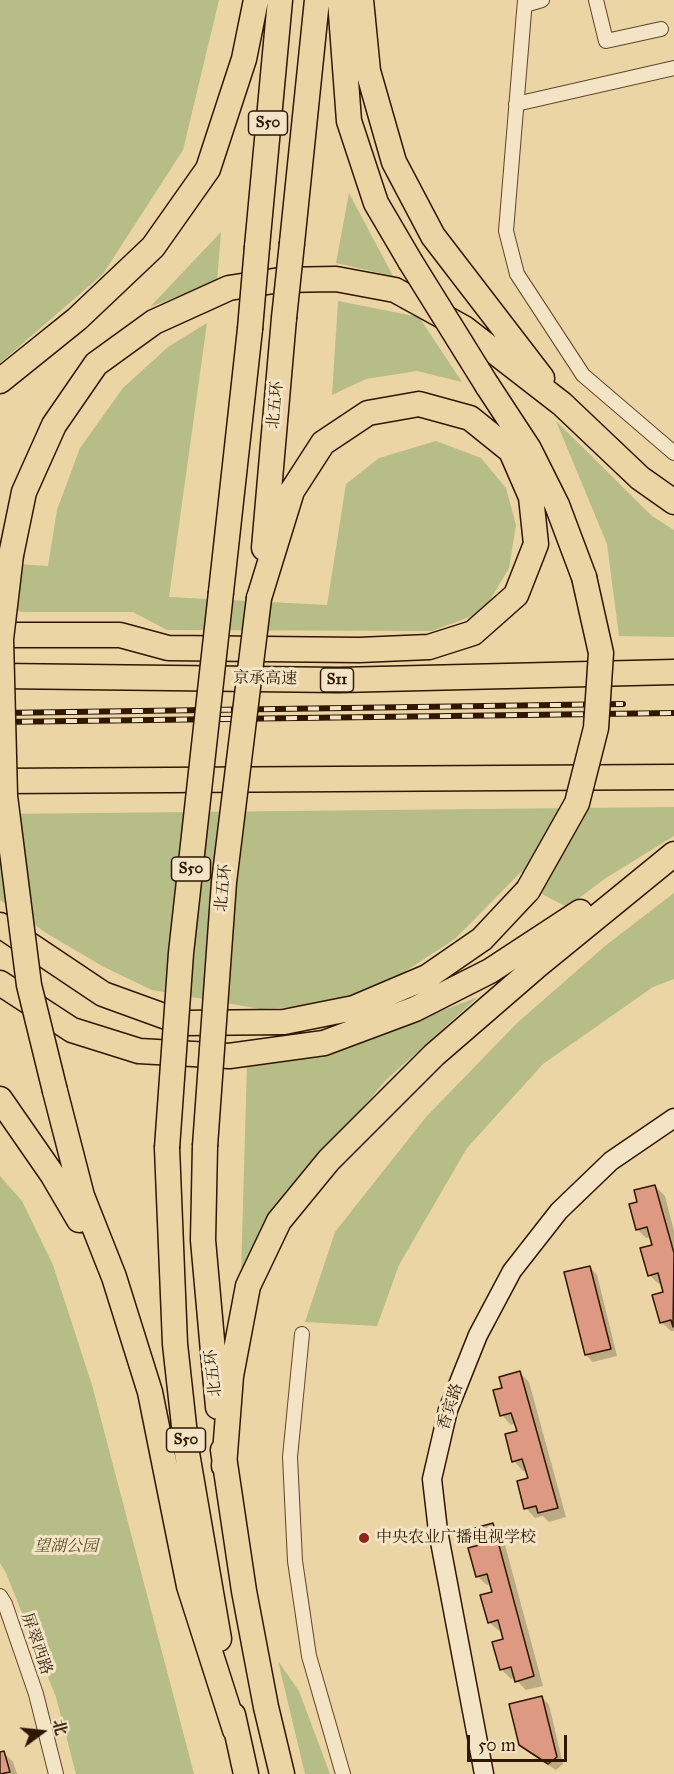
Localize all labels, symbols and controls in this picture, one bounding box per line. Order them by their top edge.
road number: S50 [248,111,288,135]
street label: 北五环 [264,380,288,430]
road number: S11 [320,668,354,692]
street label: 京承高速 [233,669,297,689]
road number: S50 [172,857,210,881]
street label: 北五环 [212,863,236,913]
street label: 北五环 [202,1348,226,1398]
street label: 香宾路 [434,1381,468,1433]
road number: S50 [166,1428,206,1452]
place label: 中央农业广播电视学校 [376,1528,536,1548]
marker: 中央农业广播电视学校 [357,1531,371,1545]
park label: 望湖公园 [34,1537,98,1557]
street label: 屏翠西路 [17,1611,55,1677]
north arrow [12,1702,72,1762]
text: 北 [49,1717,71,1737]
scale bar [470,1723,570,1761]
text: 50 m [478,1734,516,1756]

